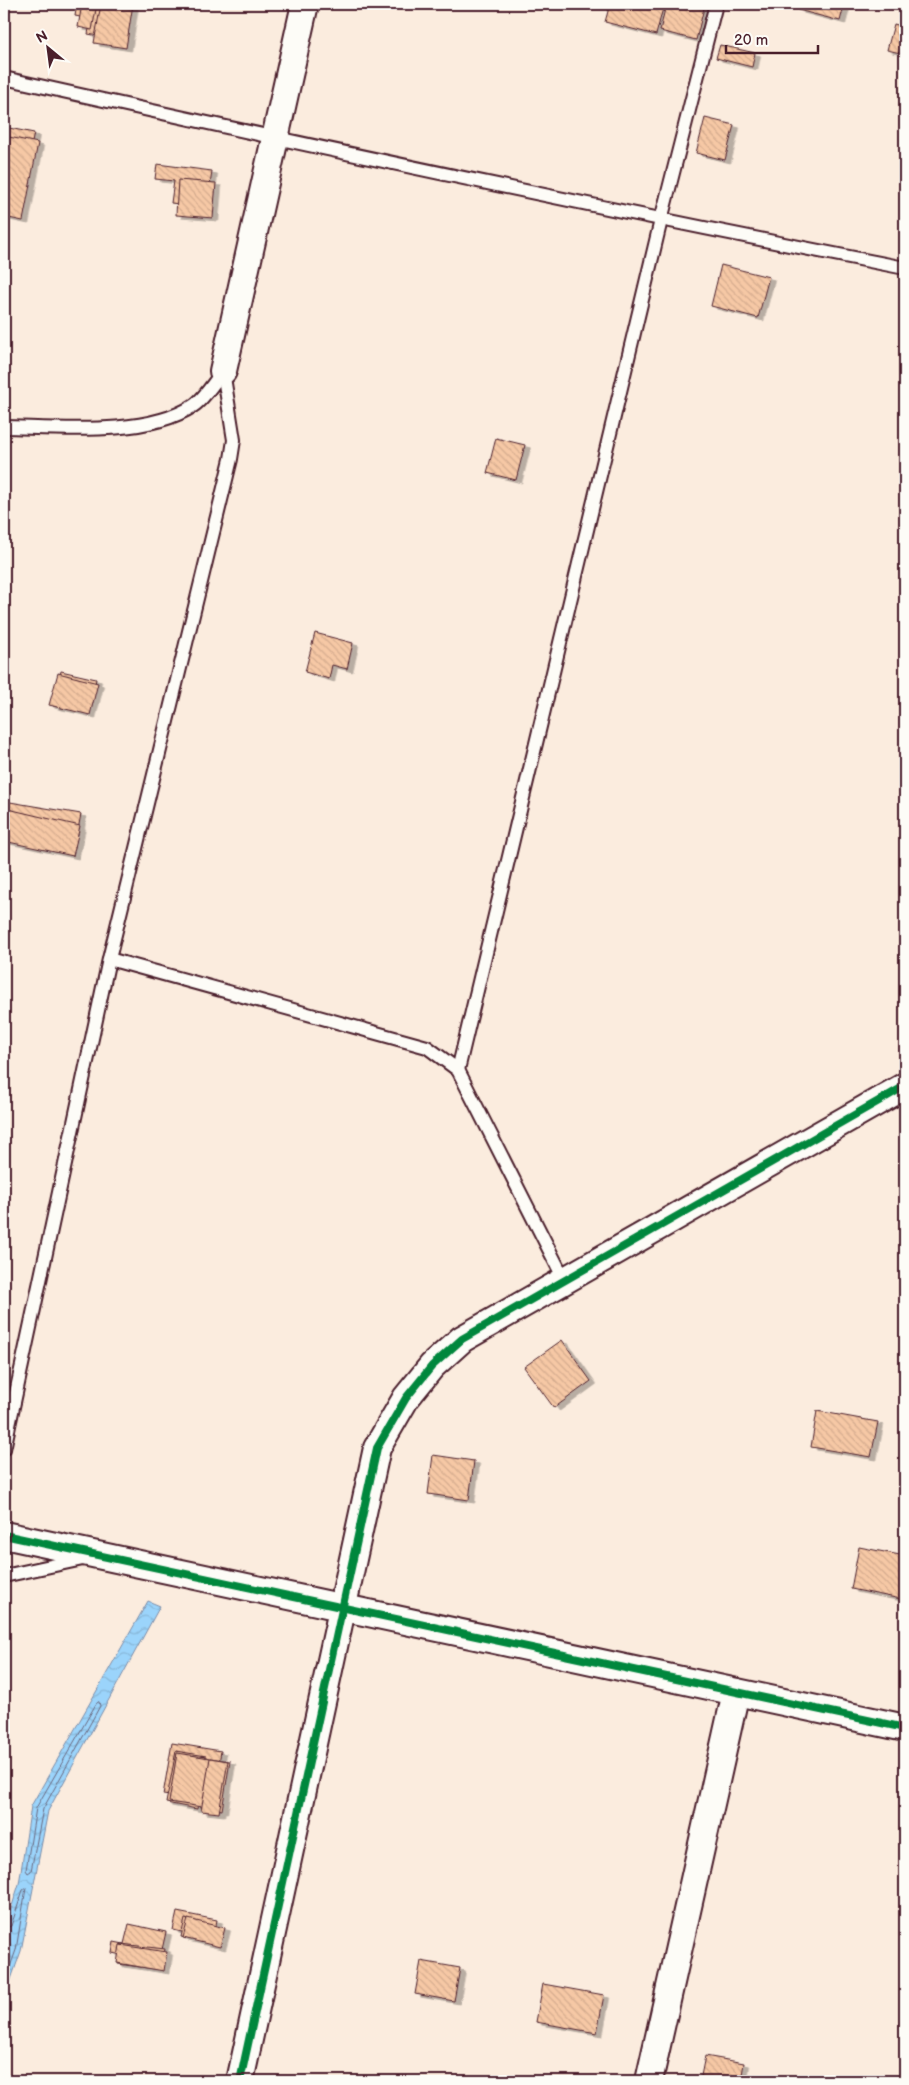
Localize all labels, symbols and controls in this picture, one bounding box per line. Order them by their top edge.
north arrow [22,22,72,72]
scale bar [726,22,819,54]
text: N [33,27,51,47]
text: 20 m [734,31,768,50]

